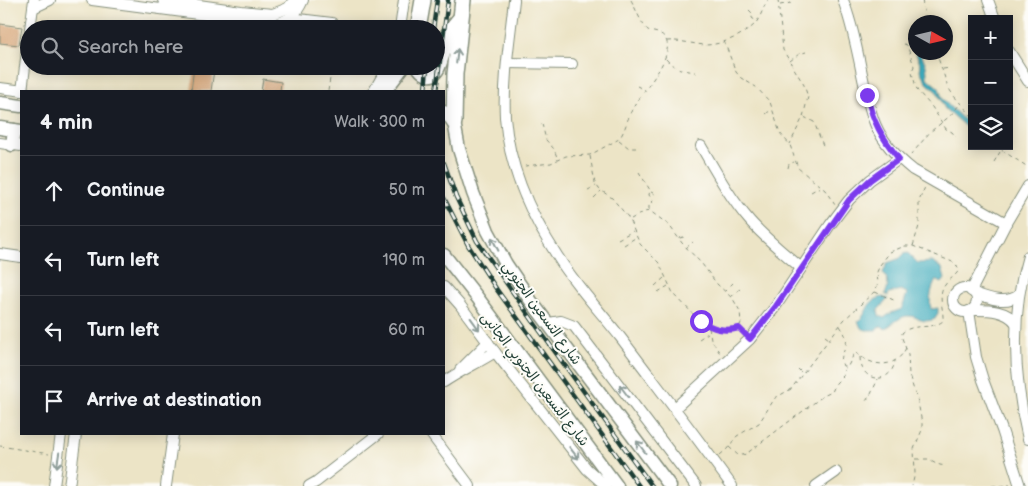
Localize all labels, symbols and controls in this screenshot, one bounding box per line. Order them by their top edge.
north arrow [908,15,953,60]
map controls [968,15,1013,150]
button: + [968,15,1013,60]
search box [20,20,445,75]
icon: search [38,34,66,62]
text: Search here [78,36,183,59]
one-way arrow [452,48,462,64]
button: − [968,60,1013,105]
route end [856,84,879,107]
button: layers [968,105,1013,150]
text: 4 min [40,110,93,135]
text: Walk · 300 m [334,113,425,132]
icon: ahead [40,177,68,205]
text: Continue [87,179,165,202]
text: 50 m [389,181,425,200]
one-way arrow [490,237,499,252]
icon: left [40,247,68,275]
text: Turn left [87,249,159,272]
text: 190 m [383,251,425,270]
street label: شارع التسعين الجنوبي [496,258,585,370]
street label: شارع التسعين الجنوبي الجانبى [474,308,593,452]
route start [690,310,713,333]
icon: left [40,317,68,345]
one-way arrow [469,317,480,330]
text: Turn left [87,319,159,342]
text: 60 m [388,321,425,340]
one-way arrow [619,384,629,398]
icon: arrive [40,387,68,415]
text: Arrive at destination [87,389,262,412]
one-way arrow [636,440,646,454]
one-way arrow [569,446,579,460]
one-way arrow [52,452,62,468]

